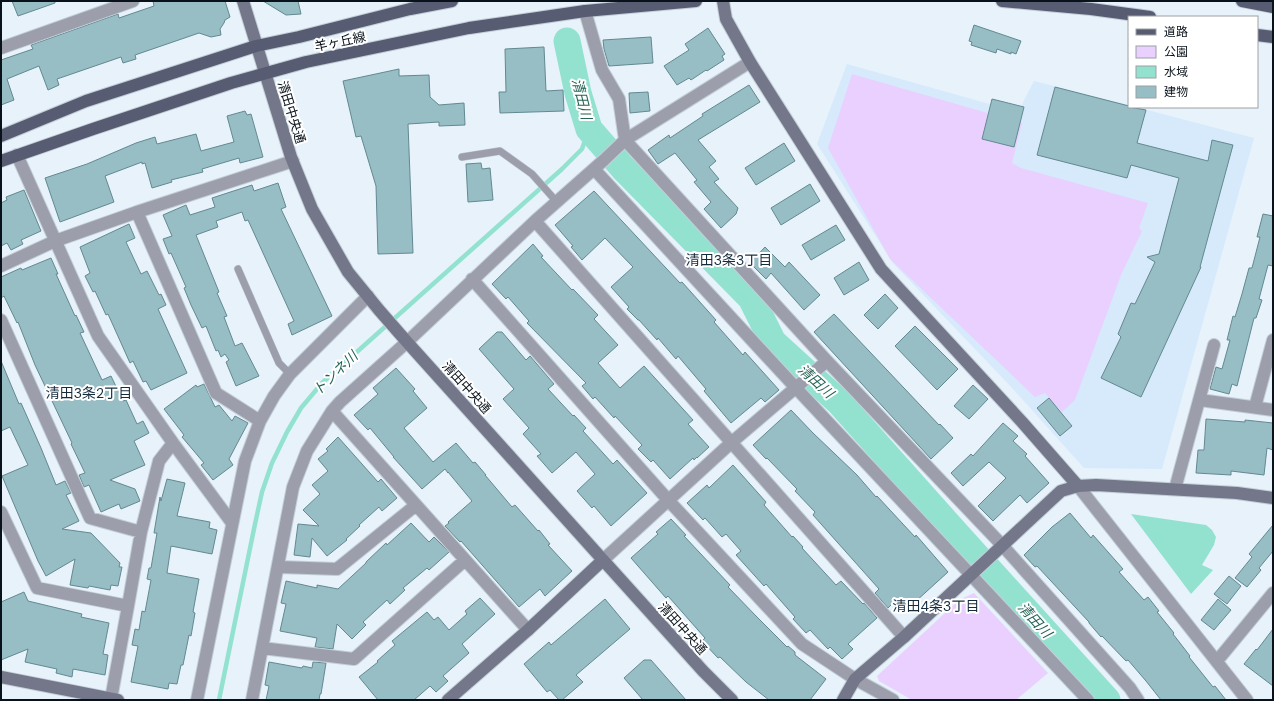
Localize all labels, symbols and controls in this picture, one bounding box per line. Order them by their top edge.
legend [1128,16,1258,108]
text: 道路 [1164,24,1188,40]
street label: 羊ヶ丘線 [313,28,367,55]
text: 公園 [1164,44,1188,60]
text: 水域 [1164,64,1188,80]
water label: 清田川 [568,76,596,123]
street label: 清田中央通 [274,79,309,146]
text: 建物 [1164,84,1188,100]
district label: 清田3条3丁目 [686,251,772,269]
water label: トンネ川 [309,346,363,399]
street label: 清田中央通 [439,357,495,417]
water label: 清田川 [794,360,839,403]
district label: 清田3条2丁目 [46,384,132,402]
district label: 清田4条3丁目 [893,597,979,615]
street label: 清田中央通 [655,598,711,658]
water label: 清田川 [1014,598,1057,643]

